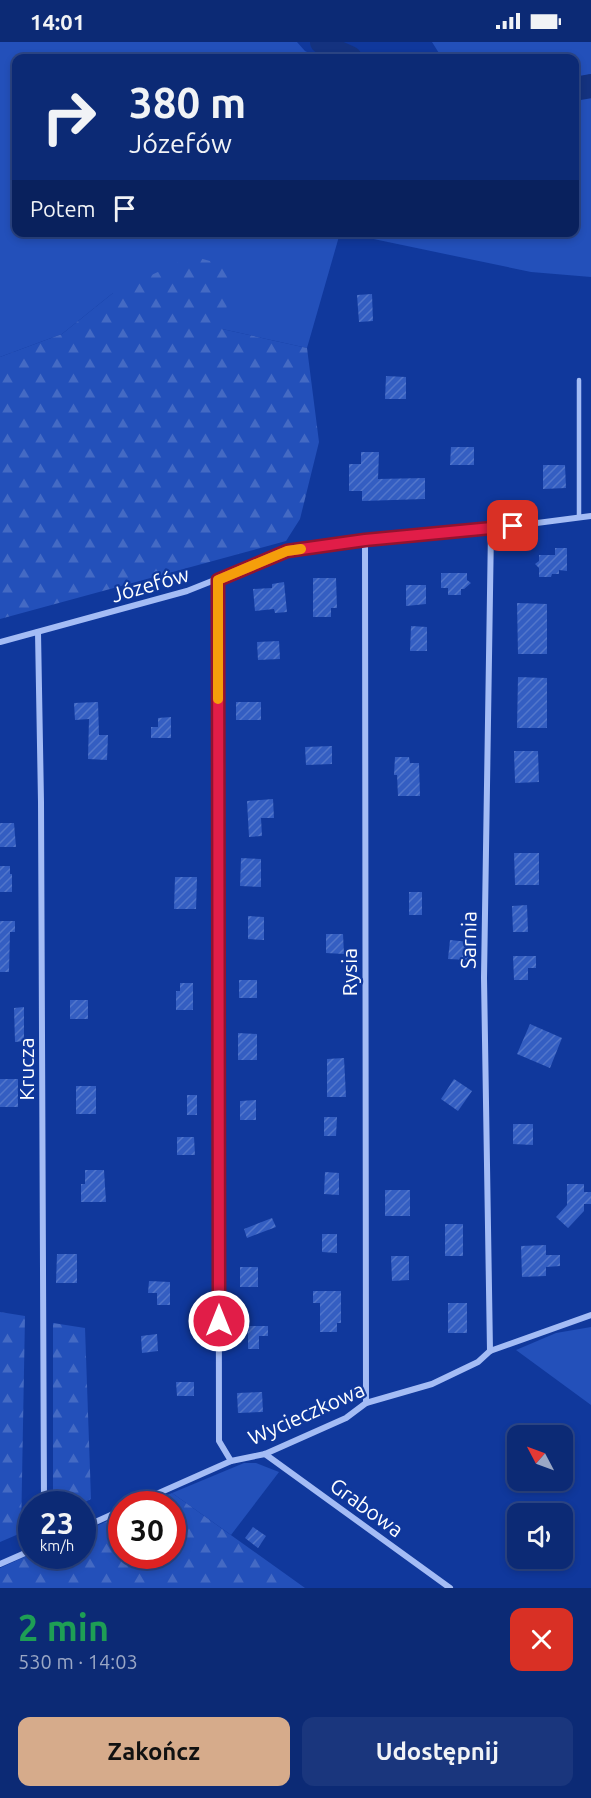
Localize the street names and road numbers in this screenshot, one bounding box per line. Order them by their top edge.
street label: Józefów [108,561,192,607]
street label: Sarnia [455,911,481,969]
street label: Rysia [337,948,361,996]
street label: Krucza [14,1038,38,1100]
street label: Wycieczkowa [244,1377,368,1449]
street label: Grabowa [326,1473,408,1541]

